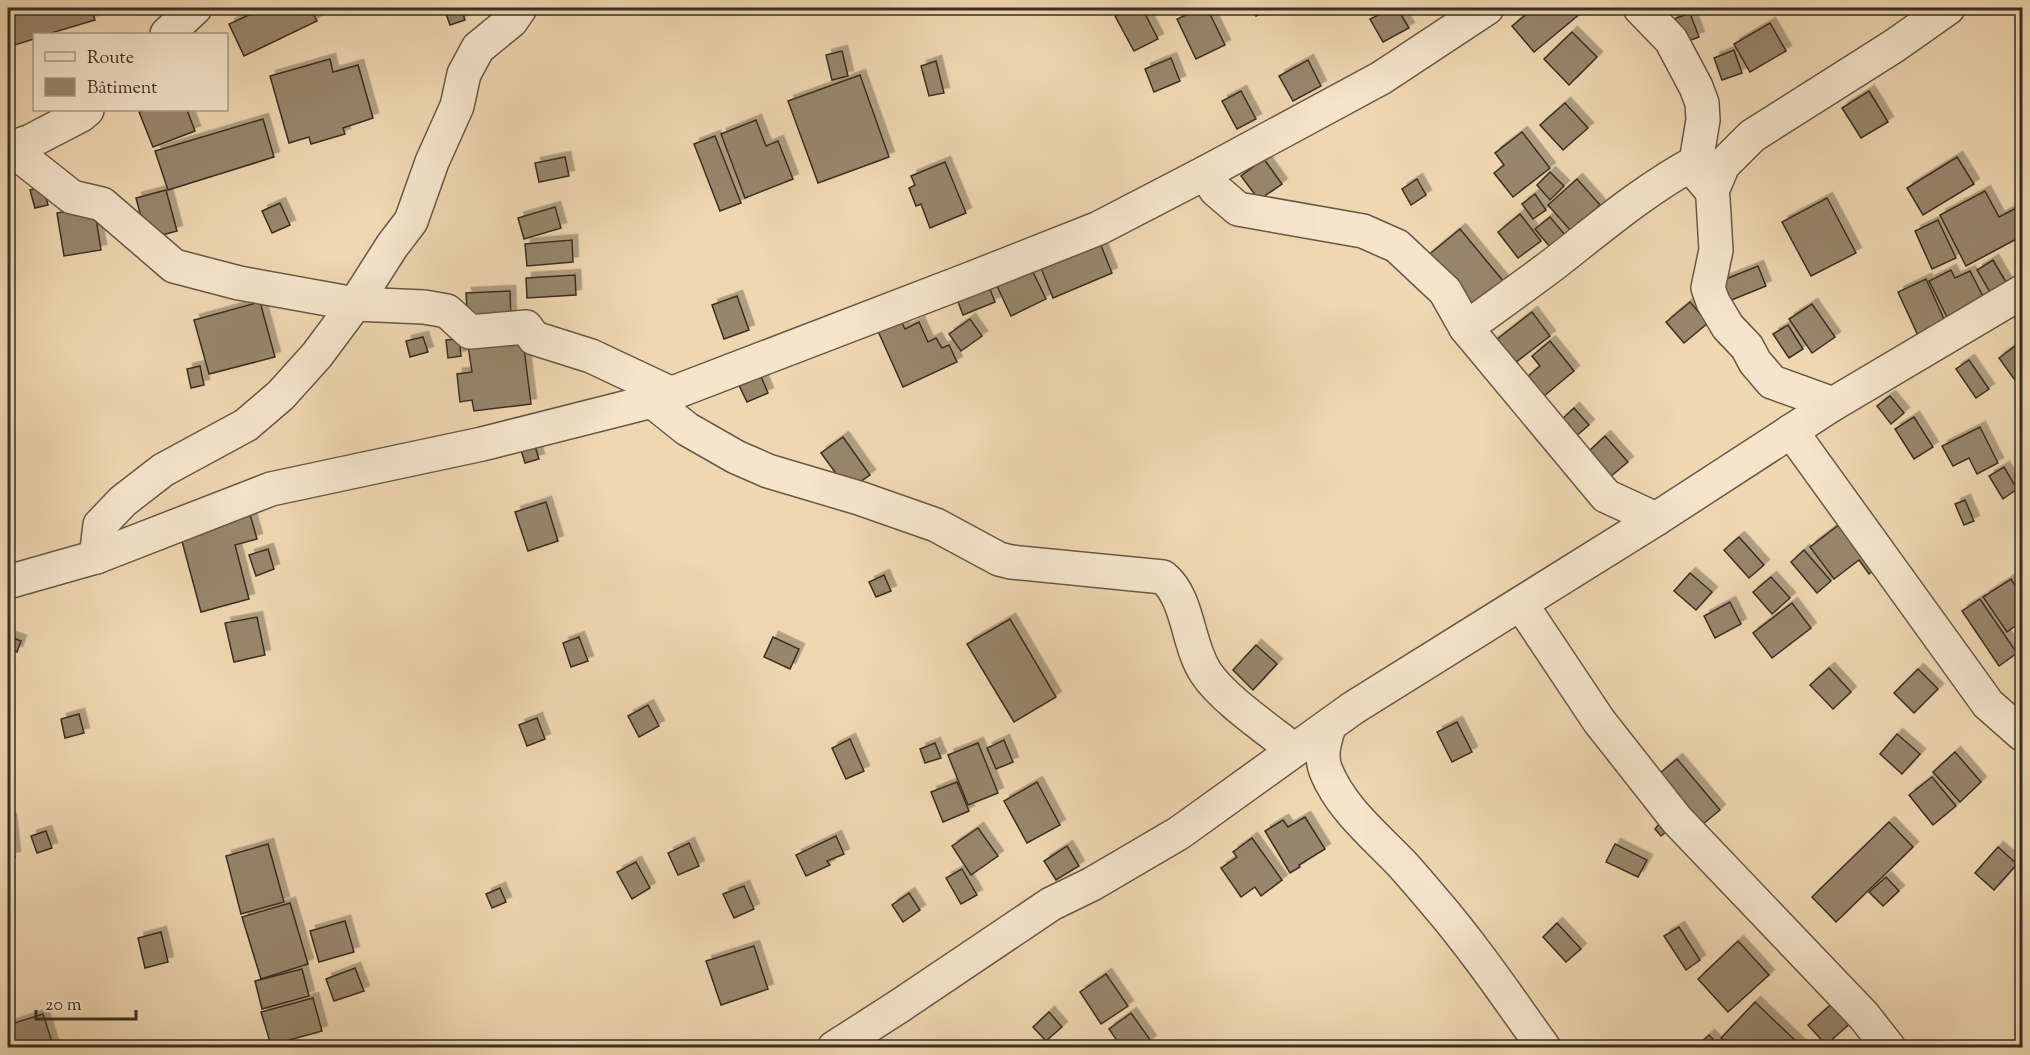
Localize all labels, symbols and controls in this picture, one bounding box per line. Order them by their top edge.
legend [33,33,228,111]
text: Route [87,46,134,72]
text: Bâtiment [87,76,157,102]
scale bar [36,983,136,1021]
text: 20 m [45,993,82,1019]

